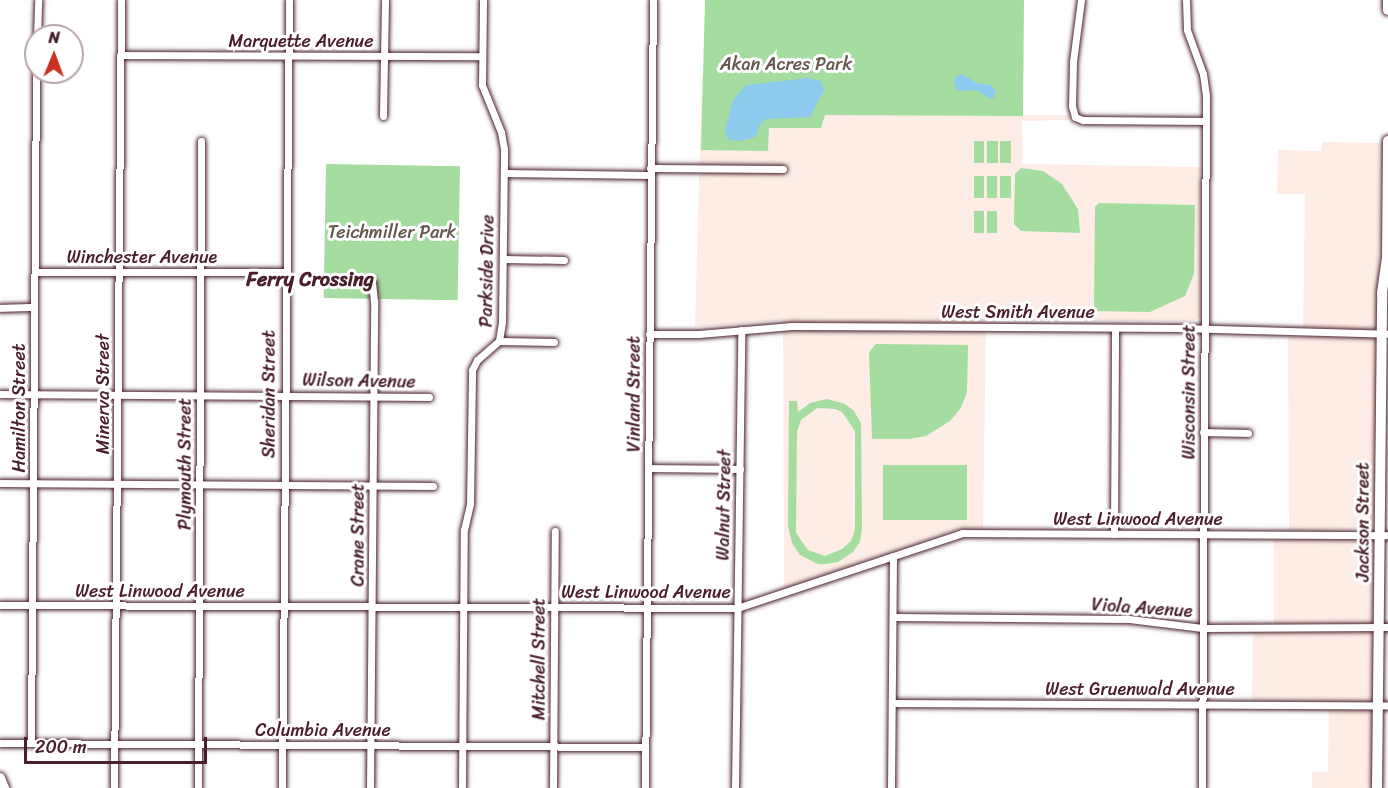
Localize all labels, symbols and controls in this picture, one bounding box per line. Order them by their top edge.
text: N [48,23,60,52]
north arrow [24,24,84,84]
street label: Marquette Avenue [229,30,373,52]
park label: Akan Acres Park [720,53,852,75]
street label: Parkside Drive [475,214,499,328]
park label: Teichmiller Park [328,221,456,243]
street label: Winchester Avenue [67,246,217,268]
district label: Ferry Crossing [246,267,374,291]
street label: West Smith Avenue [941,301,1095,323]
street label: Wisconsin Street [1178,325,1200,459]
street label: Sheridan Street [258,330,280,458]
street label: Minerva Street [92,334,114,454]
street label: Vinland Street [623,336,645,452]
street label: Hamilton Street [8,344,30,472]
street label: Wilson Avenue [302,369,416,393]
street label: Plymouth Street [174,398,196,530]
street label: Walnut Street [712,449,736,561]
street label: Jackson Street [1352,462,1374,582]
street label: Crane Street [347,483,369,587]
street label: West Linwood Avenue [1053,508,1223,530]
street label: West Linwood Avenue [75,580,245,602]
street label: West Linwood Avenue [561,581,731,603]
street label: Viola Avenue [1091,594,1193,622]
street label: Mitchell Street [528,598,550,720]
street label: West Gruenwald Avenue [1045,678,1235,700]
street label: Columbia Avenue [256,719,390,741]
scale bar [27,725,210,763]
text: 200 m [35,731,87,763]

